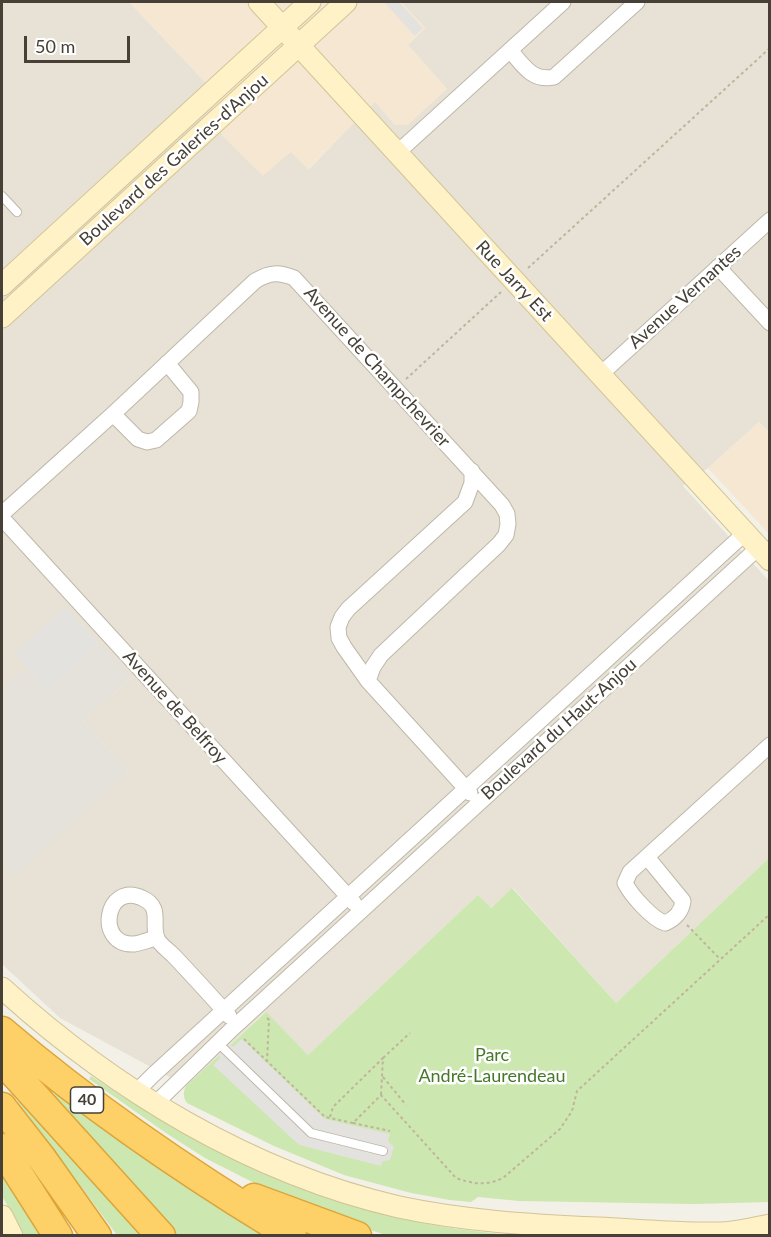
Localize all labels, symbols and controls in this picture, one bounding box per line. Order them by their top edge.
scale bar [27,24,134,62]
text: 50 m [35,35,75,57]
street label: Boulevard des Galeries-d'Anjou [75,70,273,250]
street label: Rue Jarry Est [471,236,557,326]
street label: Avenue Vernantes [624,241,746,353]
street label: Avenue de Champchevrier [299,282,455,452]
street label: Avenue de Belfroy [118,646,232,768]
street label: Boulevard du Haut-Anjou [477,654,641,804]
park label: Parc André-Laurendeau [418,1044,566,1086]
road number: 40 [70,1087,104,1113]

